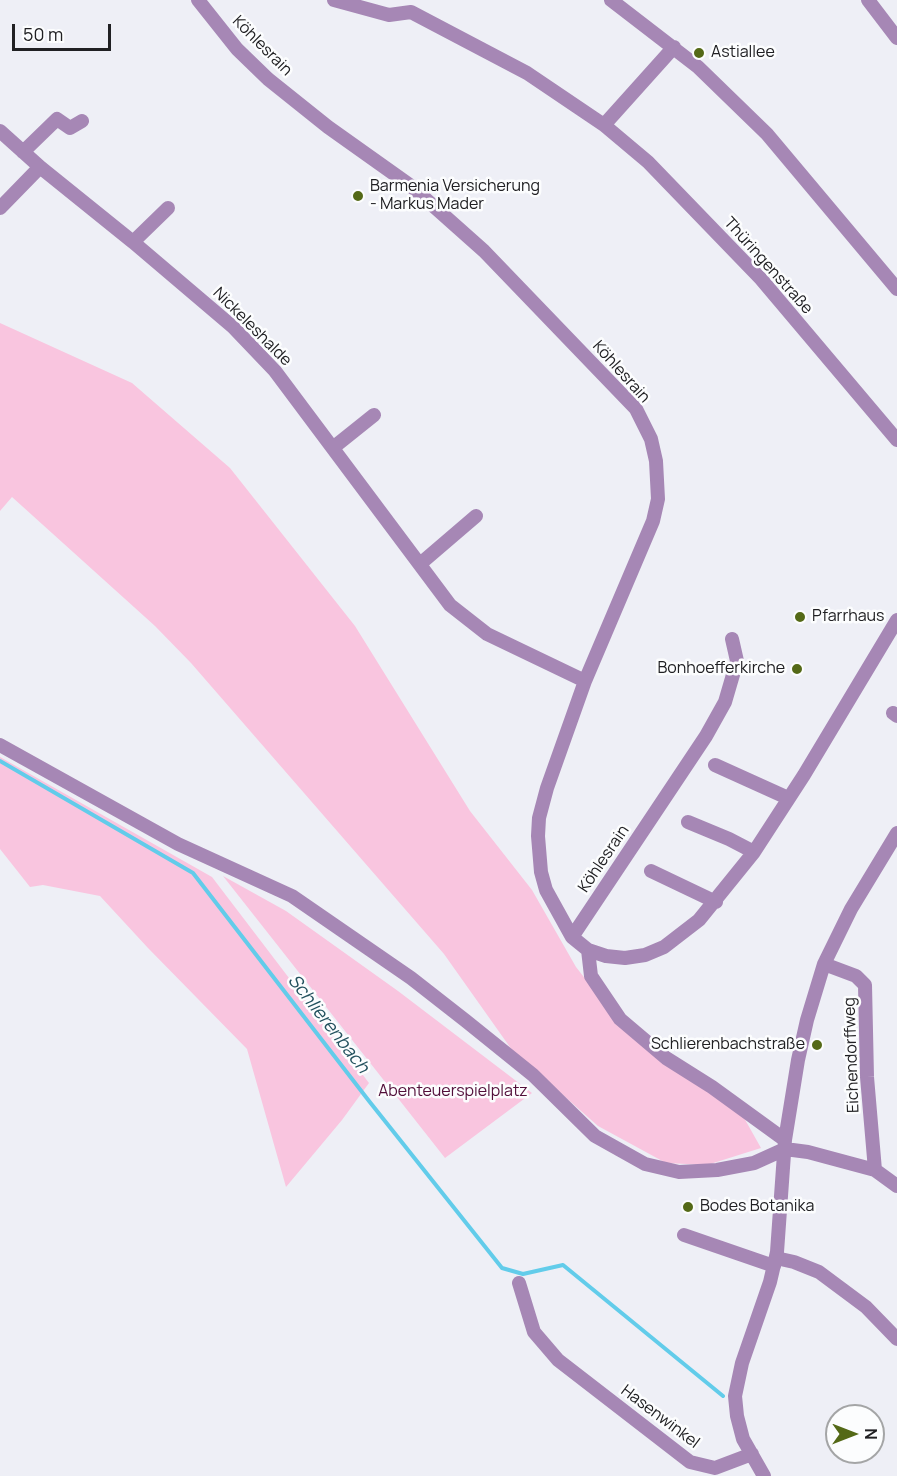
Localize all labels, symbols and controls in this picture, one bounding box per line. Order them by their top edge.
scale bar [15,12,114,50]
street label: Köhlesrain [228,12,296,80]
text: 50 m [23,22,63,46]
place label: Astiallee [711,43,775,63]
marker: Astiallee [692,46,706,60]
place label: Barmenia Versicherung - Markus Mader [370,177,540,215]
marker: Barmenia Versicherung - Markus Mader [351,189,365,203]
street label: Thüringenstraße [719,214,817,318]
street label: Nickeleshalde [209,284,295,370]
street label: Köhlesrain [588,337,654,407]
place label: Pfarrhaus [812,607,884,627]
marker: Pfarrhaus [793,610,807,624]
place label: Bonhoefferkirche [658,659,785,679]
marker: Bonhoefferkirche [790,662,804,676]
street label: Köhlesrain [575,822,633,896]
water label: Schlierenbach [283,970,373,1078]
street label: Eichendorffweg [840,997,864,1113]
place label: Schlierenbachstraße [651,1035,805,1055]
marker: Schlierenbachstraße [810,1038,824,1052]
park label: Abenteuerspielplatz [378,1082,528,1102]
place label: Bodes Botanika [700,1197,814,1217]
marker: Bodes Botanika [681,1200,695,1214]
street label: Hasenwinkel [617,1381,703,1453]
north arrow [825,1404,885,1464]
text: N [860,1428,882,1440]

